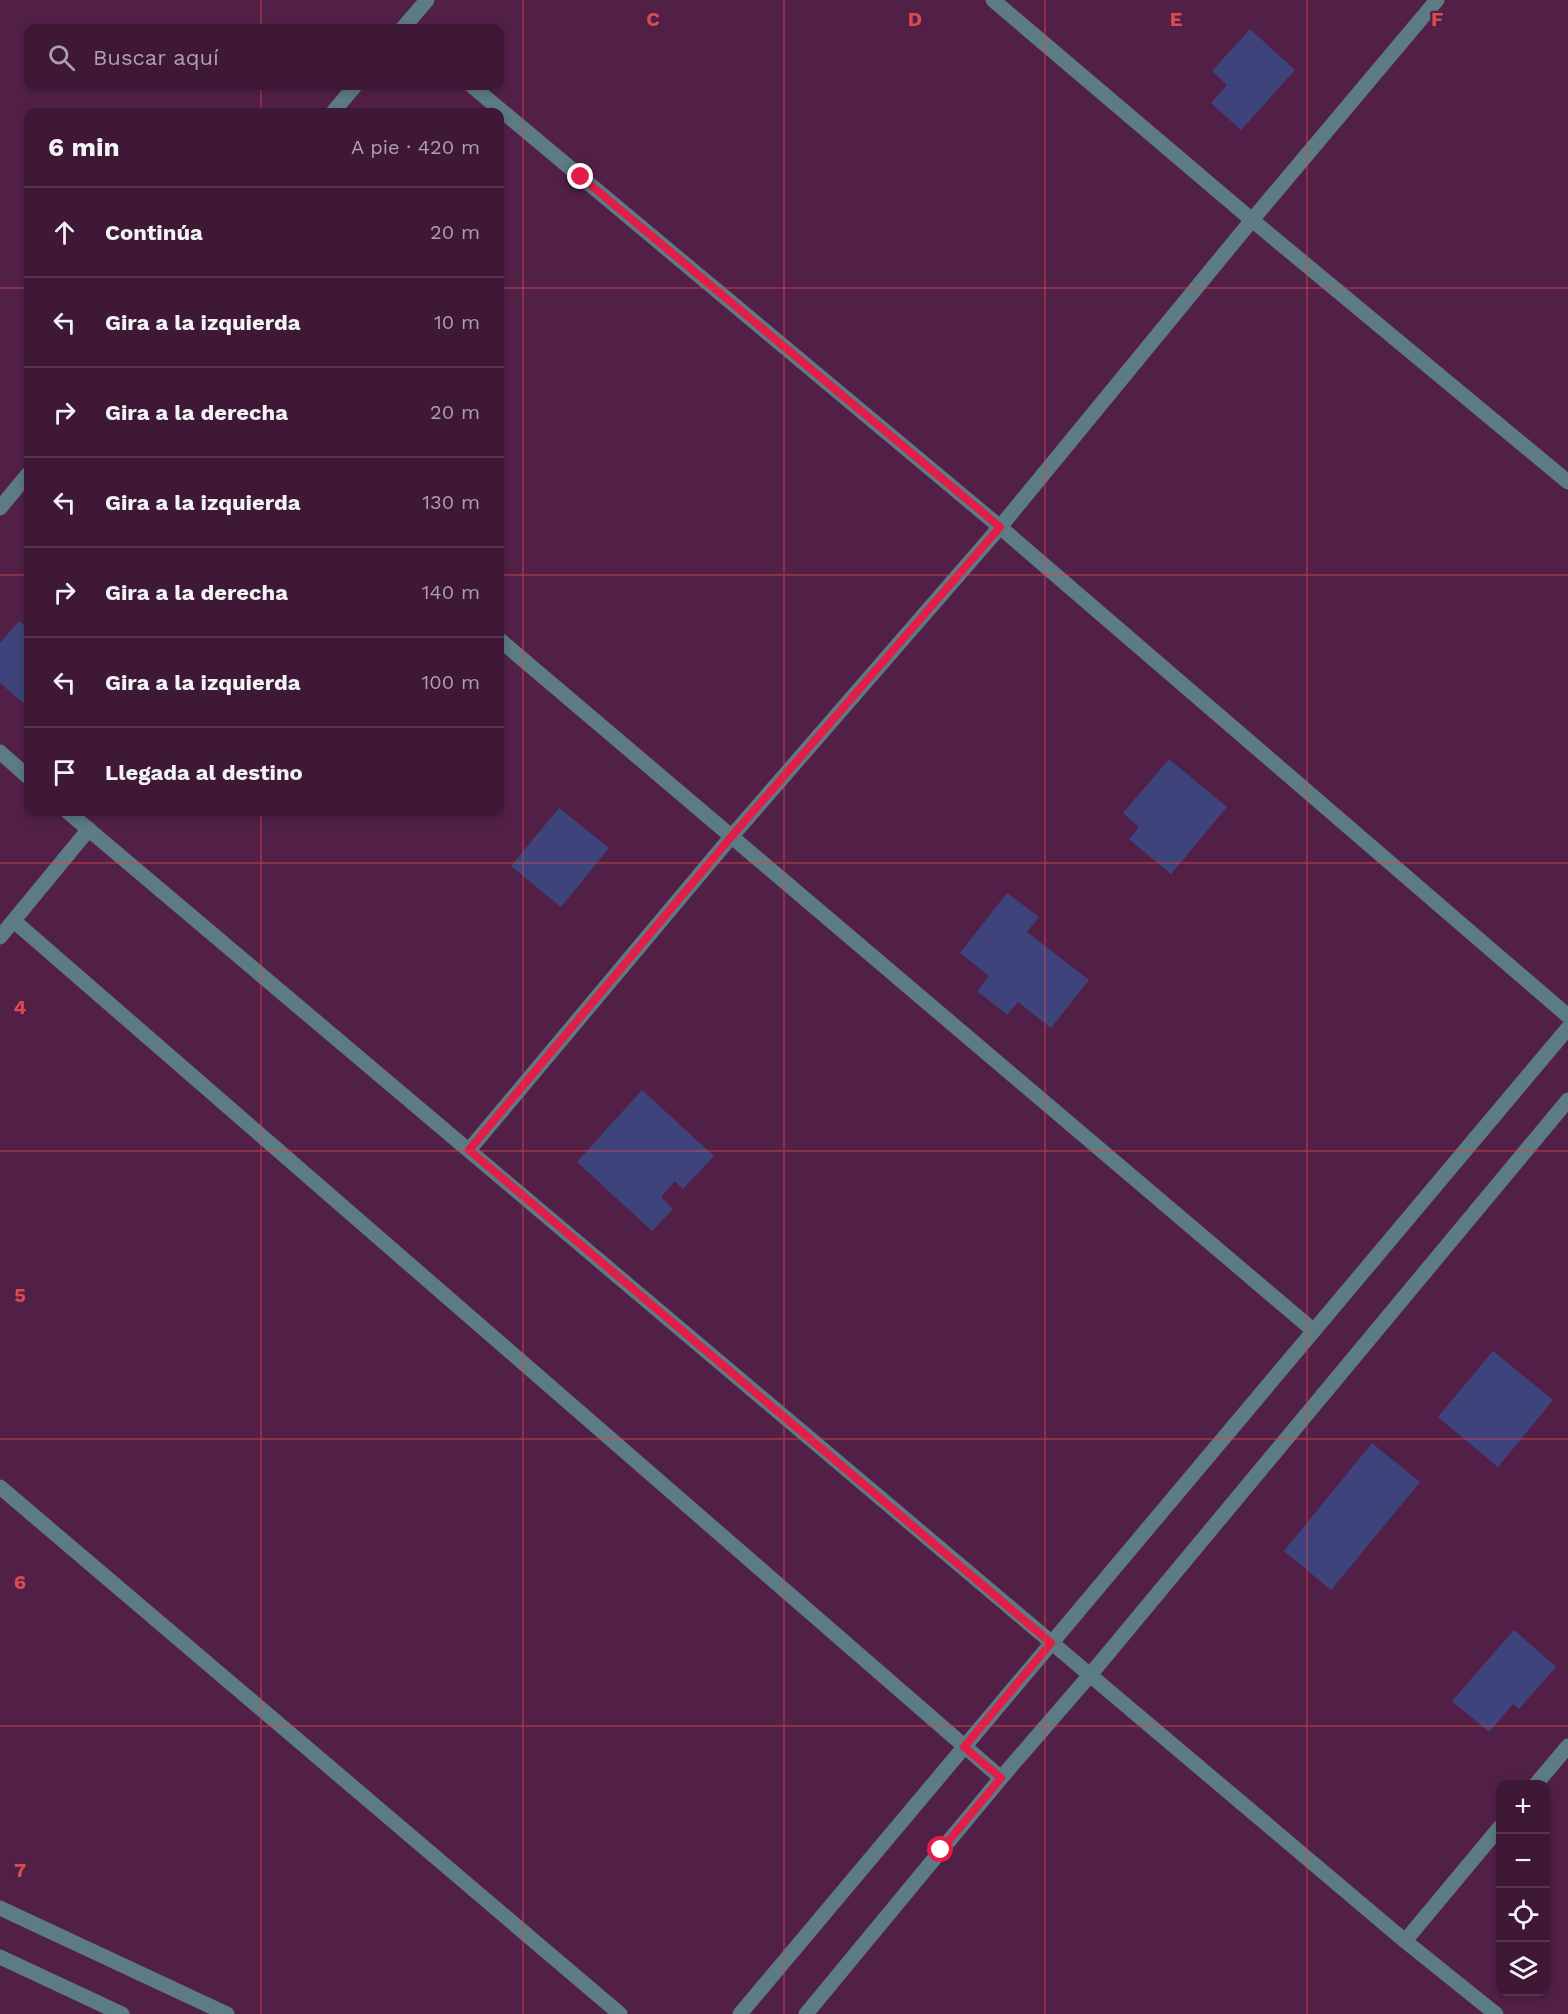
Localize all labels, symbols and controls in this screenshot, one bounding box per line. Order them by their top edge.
text: C [646,7,660,31]
text: D [908,7,922,31]
text: E [1170,7,1182,31]
text: F [1431,7,1443,31]
search box [24,24,504,90]
icon: search [45,41,78,74]
text: Buscar aquí [93,45,219,70]
text: 6 min [48,132,120,162]
text: A pie · 420 m [351,135,480,159]
route end [567,163,593,189]
icon: ahead [48,216,81,249]
text: Continúa [105,220,203,245]
text: 20 m [430,220,480,244]
icon: left [48,306,81,339]
text: Gira a la izquierda [105,310,301,335]
text: 10 m [434,310,480,334]
icon: right [48,396,81,429]
text: Gira a la derecha [105,400,288,425]
text: 20 m [430,400,480,424]
icon: left [48,486,81,519]
text: Gira a la izquierda [105,490,301,515]
text: 130 m [422,490,480,514]
icon: right [48,576,81,609]
text: Gira a la derecha [105,580,288,605]
text: 140 m [422,580,480,604]
icon: left [48,666,81,699]
text: Gira a la izquierda [105,670,301,695]
text: 100 m [421,670,480,694]
icon: arrive [48,756,81,789]
text: Llegada al destino [105,760,303,785]
text: 4 [14,995,27,1019]
text: 5 [14,1283,26,1307]
text: 6 [14,1570,26,1594]
map controls [1496,1780,1550,1996]
button: + [1496,1780,1550,1834]
button: − [1496,1834,1550,1888]
route start [927,1836,953,1862]
text: 7 [14,1858,26,1882]
button: locate [1496,1888,1550,1942]
button: layers [1496,1942,1550,1996]

